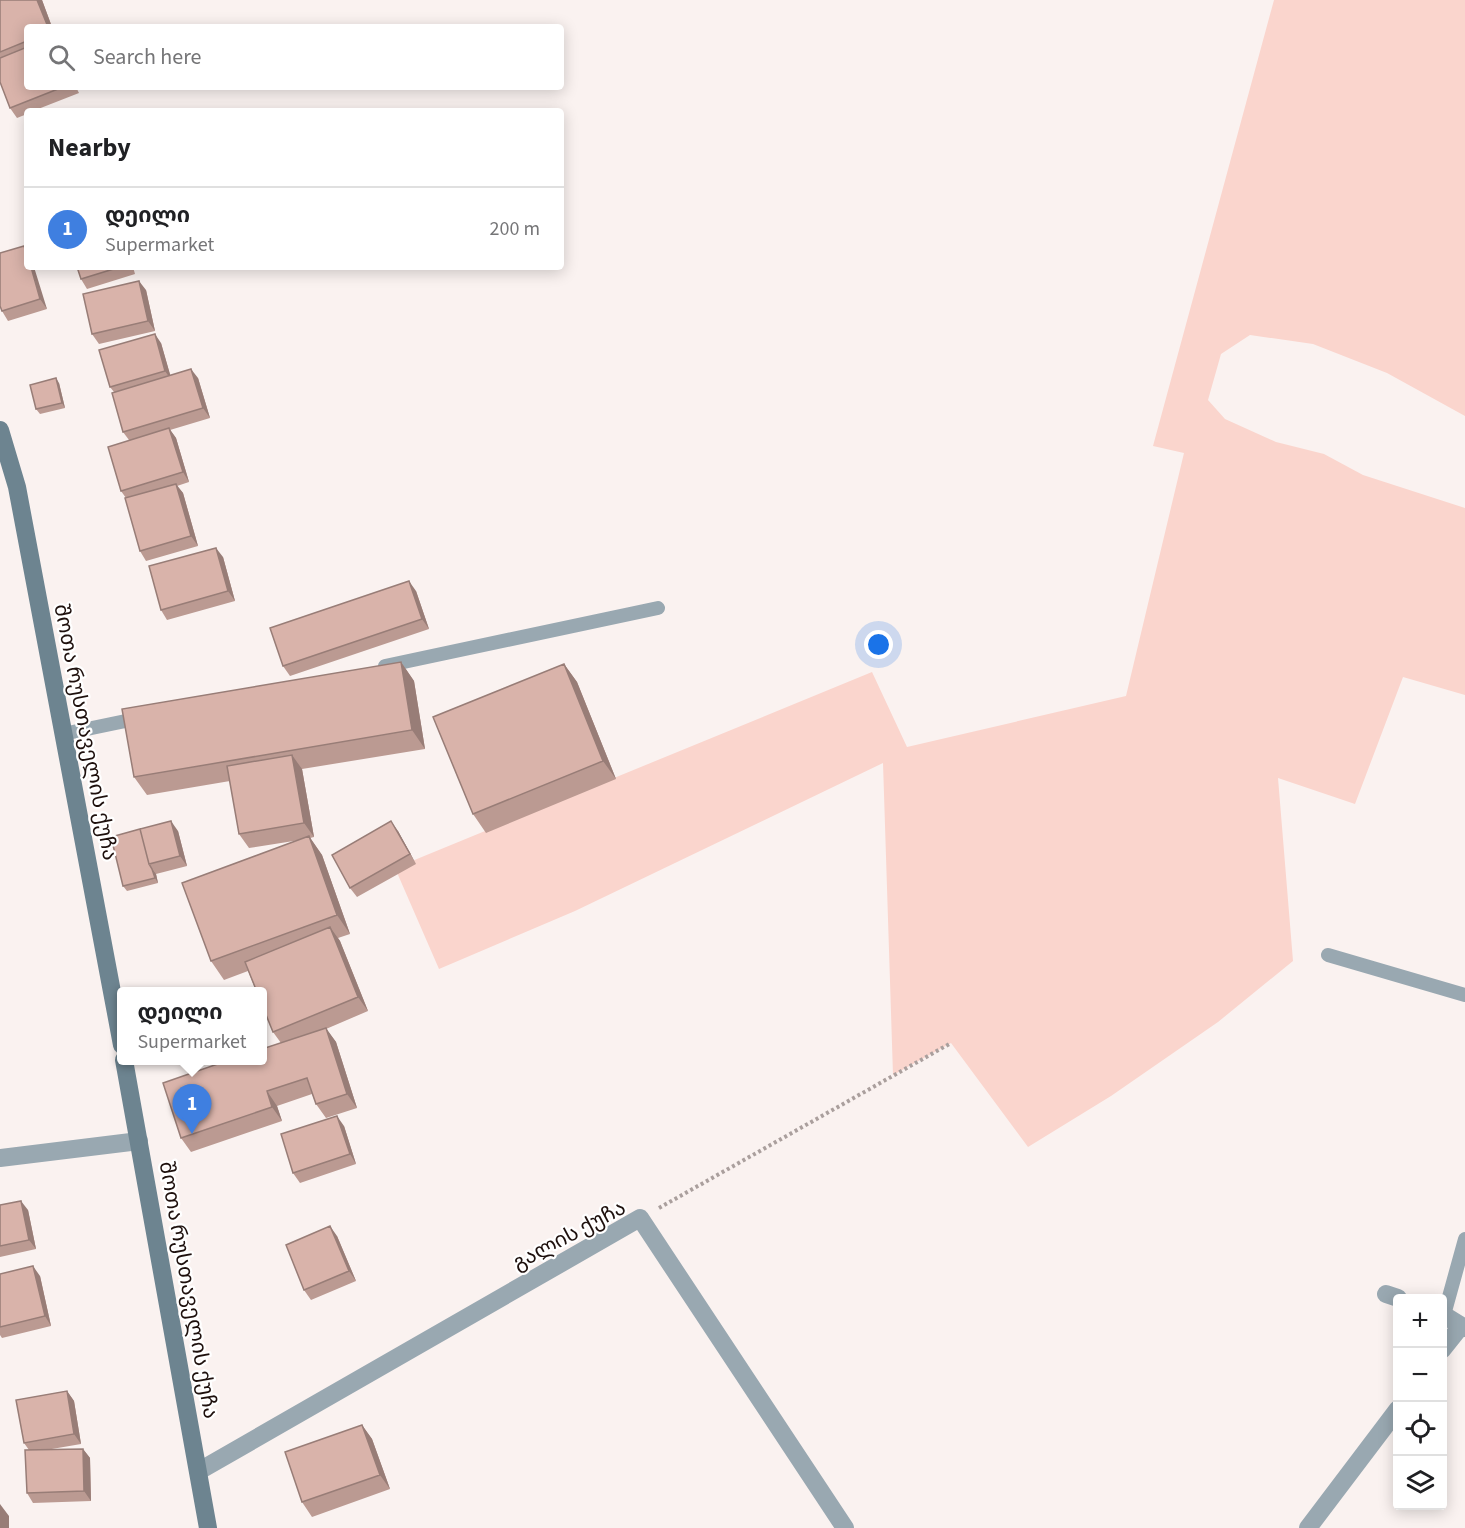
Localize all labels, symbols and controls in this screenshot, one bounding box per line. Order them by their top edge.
search box [24,24,564,90]
icon: search [45,41,78,74]
text: Search here [93,41,201,73]
text: Nearby [48,129,131,166]
text: დეილი [105,199,190,231]
text: 1 [62,215,73,243]
text: 200 m [490,215,540,243]
text: Supermarket [105,231,214,259]
street label: შოთა რუსთაველის ქუჩა [46,601,126,863]
your location [864,630,893,659]
popup [117,987,267,1065]
text: დეილი [137,996,222,1028]
text: Supermarket [137,1028,247,1056]
pin: 1 [172,1084,212,1134]
street label: შოთა რუსთაველის ქუჩა [152,1159,226,1421]
street label: გალის ქუჩა [507,1193,631,1277]
map controls [1393,1294,1447,1510]
button: + [1393,1294,1447,1348]
button: − [1393,1348,1447,1402]
button: locate [1393,1402,1447,1456]
button: layers [1393,1456,1447,1510]

